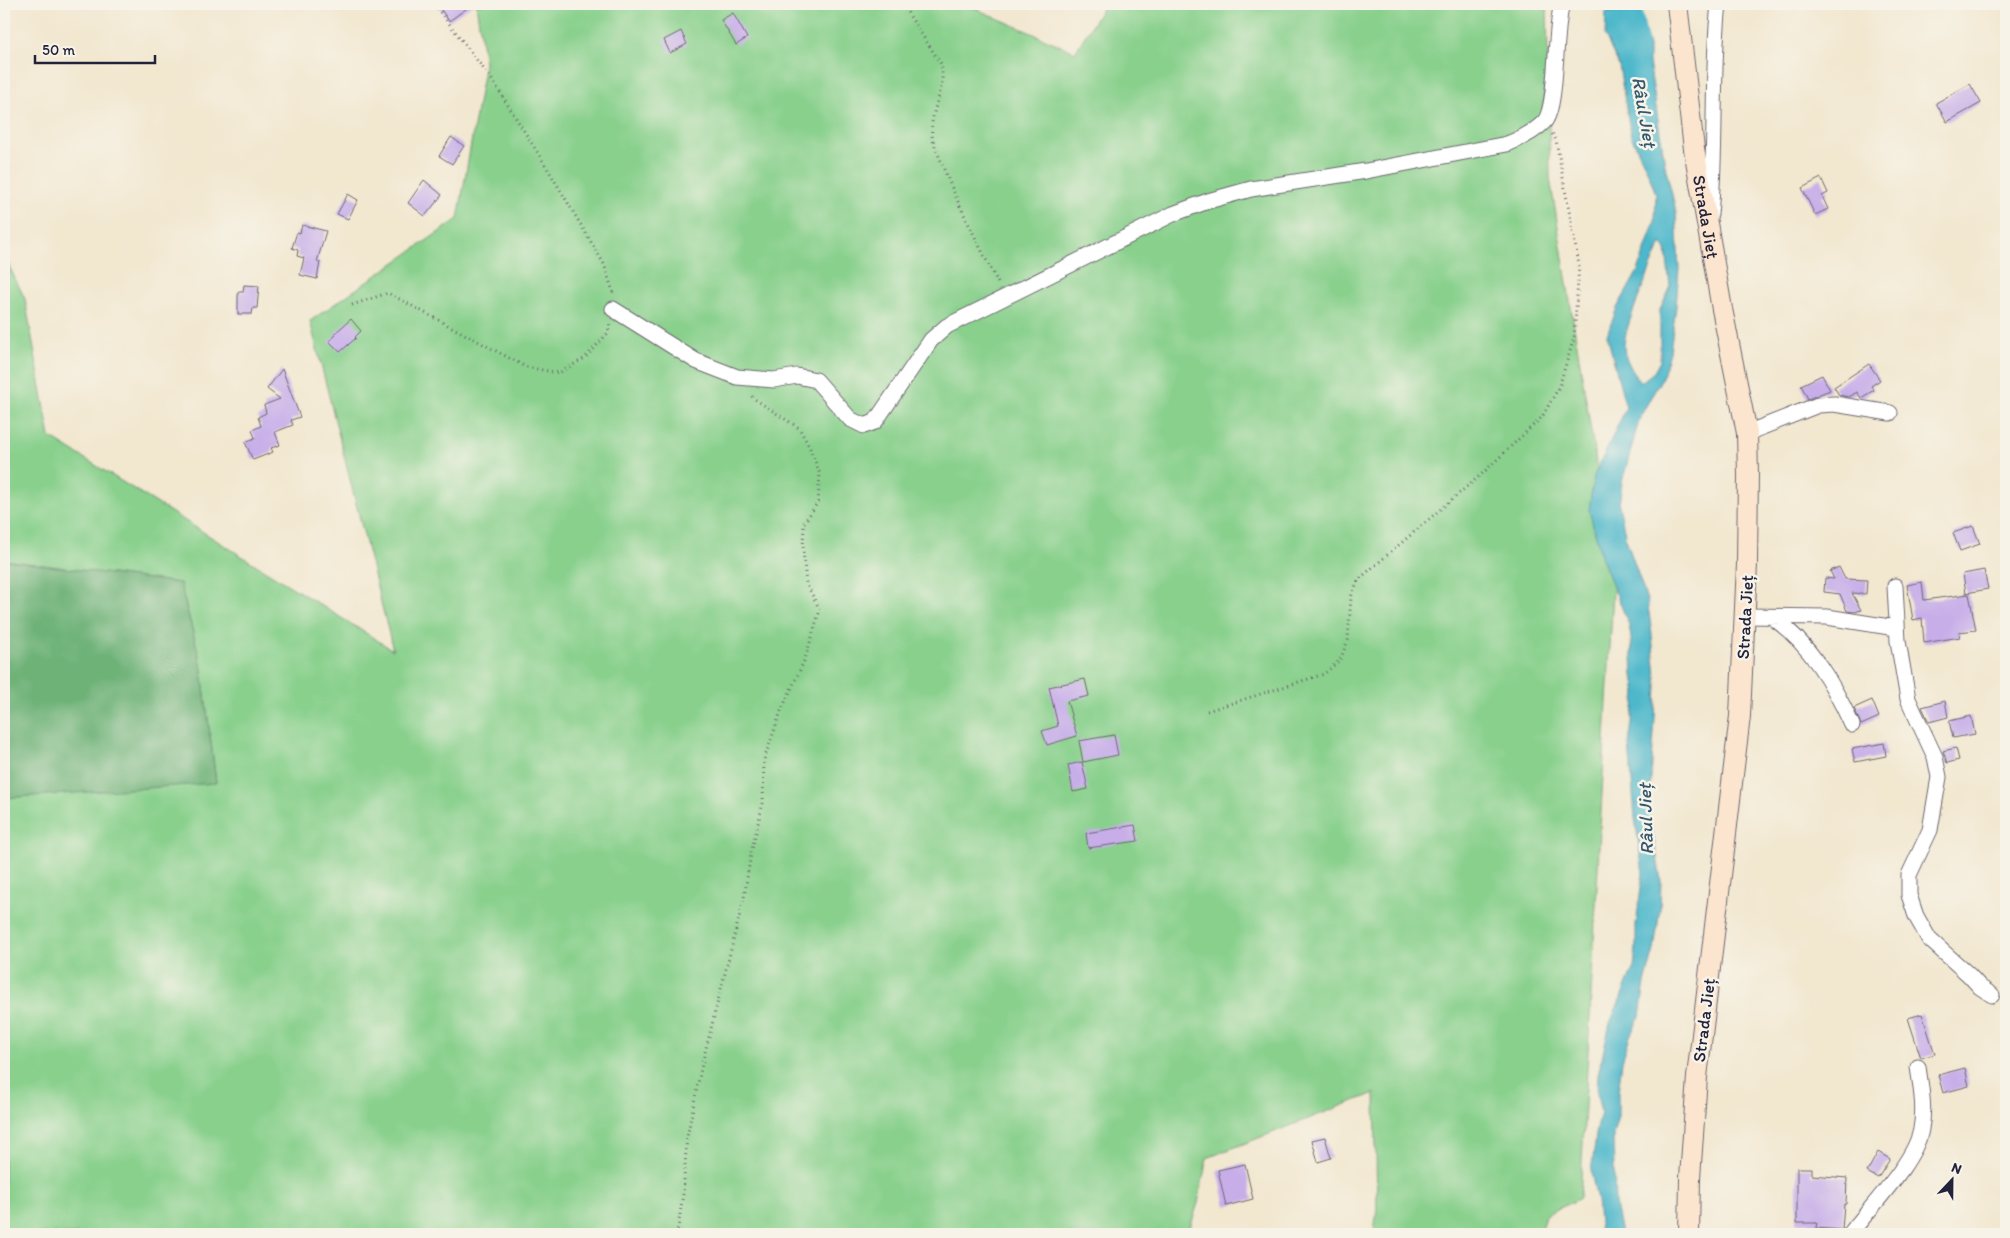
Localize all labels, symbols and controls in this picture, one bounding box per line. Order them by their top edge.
scale bar [35,32,155,64]
text: 50 m [42,41,75,59]
water label: Râul Jieț [1627,75,1662,151]
street label: Strada Jieț [1688,173,1724,261]
street label: Strada Jieț [1732,574,1758,660]
water label: Râul Jieț [1633,781,1658,855]
street label: Strada Jieț [1688,977,1720,1063]
north arrow [1928,1156,1978,1206]
text: N [1949,1159,1964,1178]

